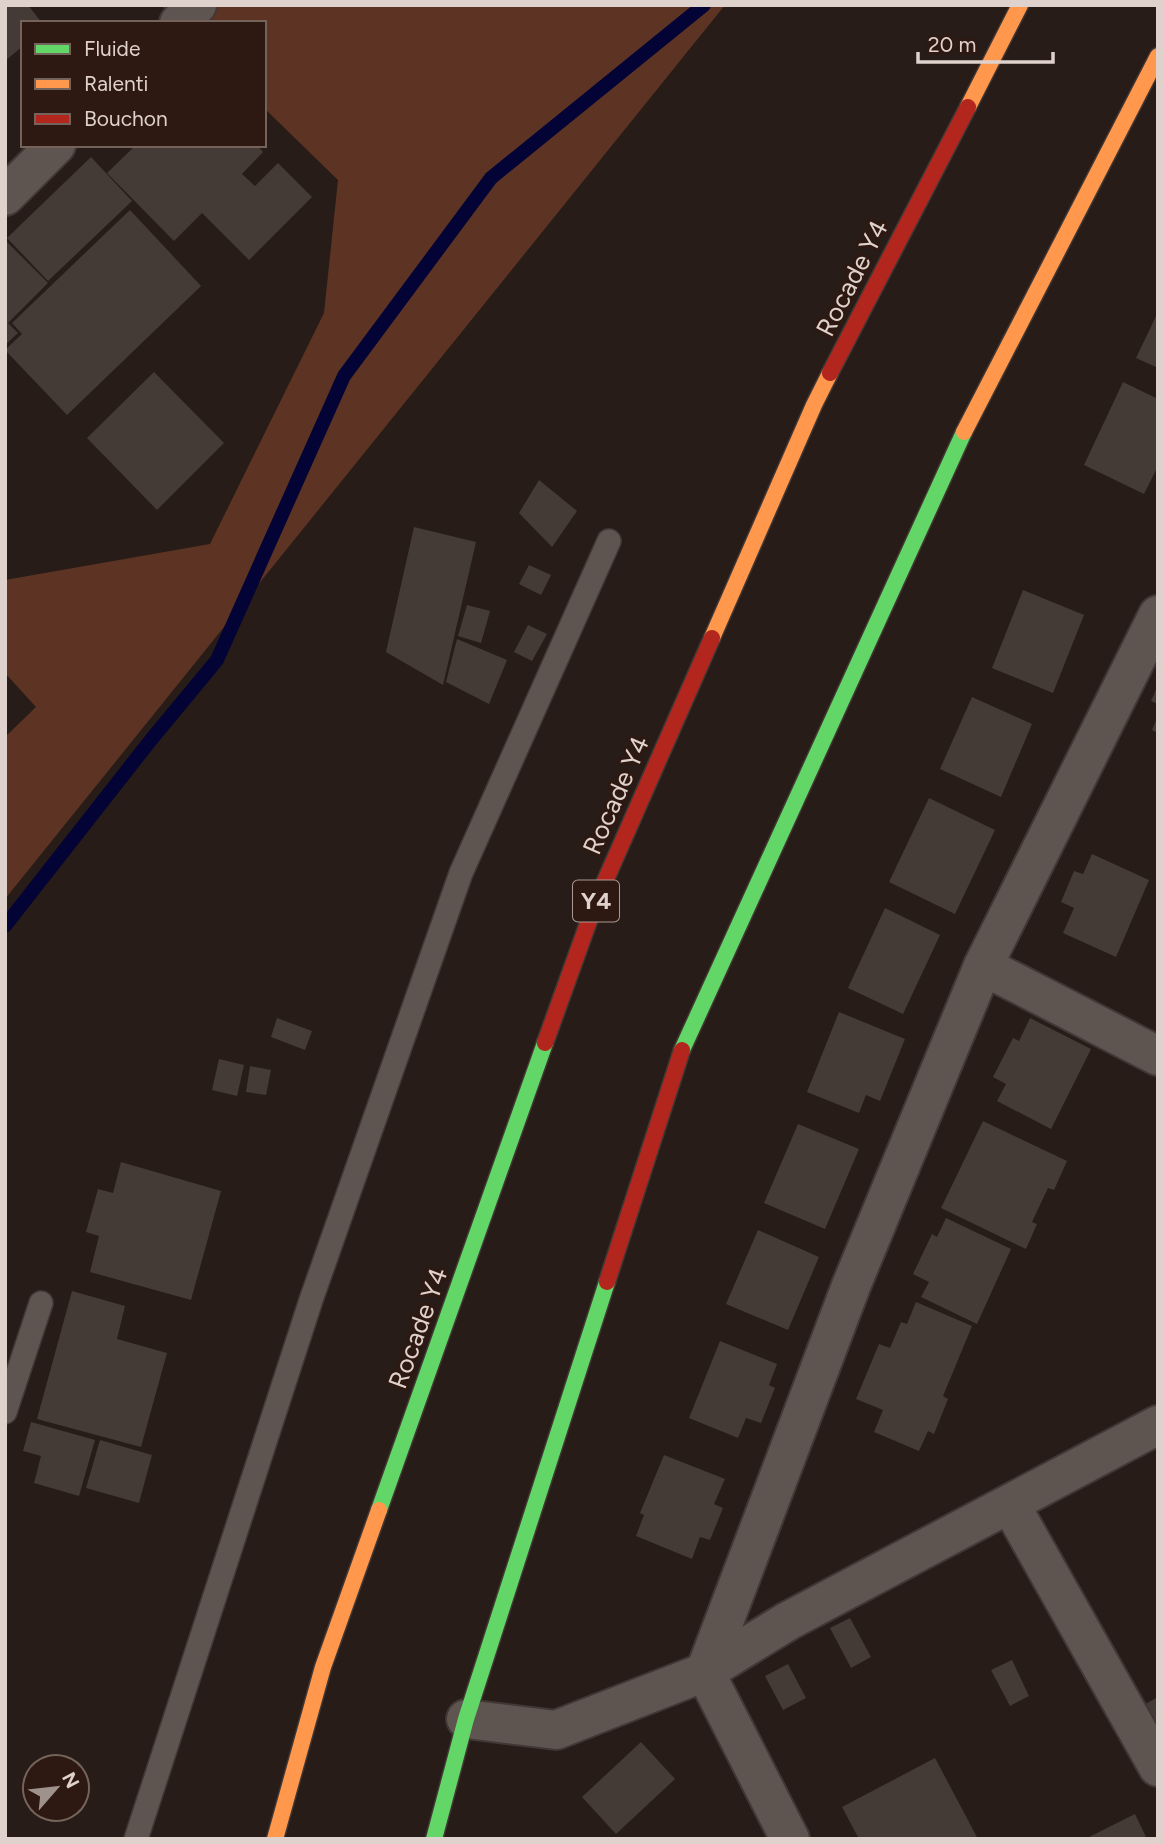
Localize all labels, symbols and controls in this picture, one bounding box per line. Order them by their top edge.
legend [21,21,266,147]
scale bar [918,21,1053,65]
text: 20 m [928,32,976,57]
text: Fluide [84,36,140,61]
text: Ralenti [84,71,148,96]
text: Bouchon [84,106,168,131]
street label: Rocade Y4 [809,214,895,342]
street label: Rocade Y4 [576,731,656,859]
road number: Y4 [573,880,619,922]
street label: Rocade Y4 [381,1263,455,1393]
north arrow [21,1753,91,1823]
text: N [57,1768,84,1792]

